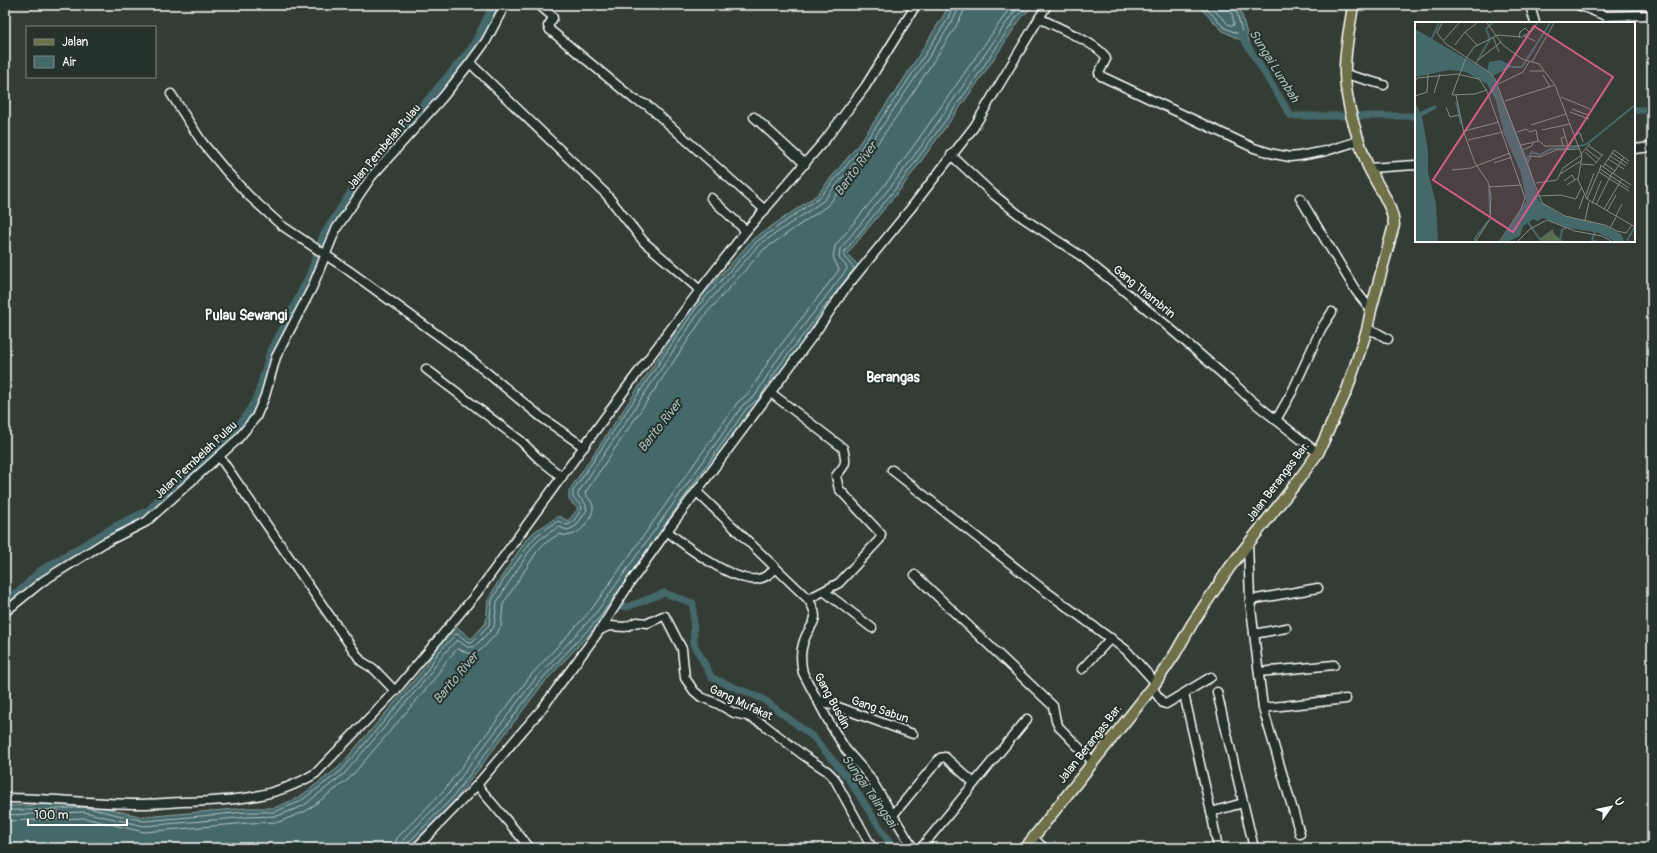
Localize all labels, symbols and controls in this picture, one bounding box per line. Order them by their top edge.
inset map [1415,22,1635,242]
legend [26,26,156,78]
water label: Sungai Lumbah [1245,27,1303,106]
text: Jalan [62,35,88,50]
text: Air [62,55,77,70]
street label: Jalan Pembelah Pulau [344,101,424,193]
water label: Barito River [831,137,882,199]
street label: Gang Thambrin [1110,262,1178,322]
district label: Pulau Sewangi [205,307,288,324]
district label: Berangas [866,369,921,386]
water label: Barito River [634,395,687,456]
street label: Jalan Pembelah Pulau [152,418,240,502]
street label: Jalan Berangas Bar. [1243,439,1313,525]
water label: Barito River [430,647,484,707]
street label: Gang Busdin [811,670,854,732]
street label: Gang Mufakat [707,682,775,724]
street label: Gang Sabun [849,693,911,727]
street label: Jalan Berangas Bar. [1055,702,1125,786]
water label: Sungai Talingsai [838,752,901,833]
north arrow [1591,787,1631,827]
text: U [1612,795,1626,808]
scale bar [28,801,127,827]
text: 100 m [34,808,69,823]

